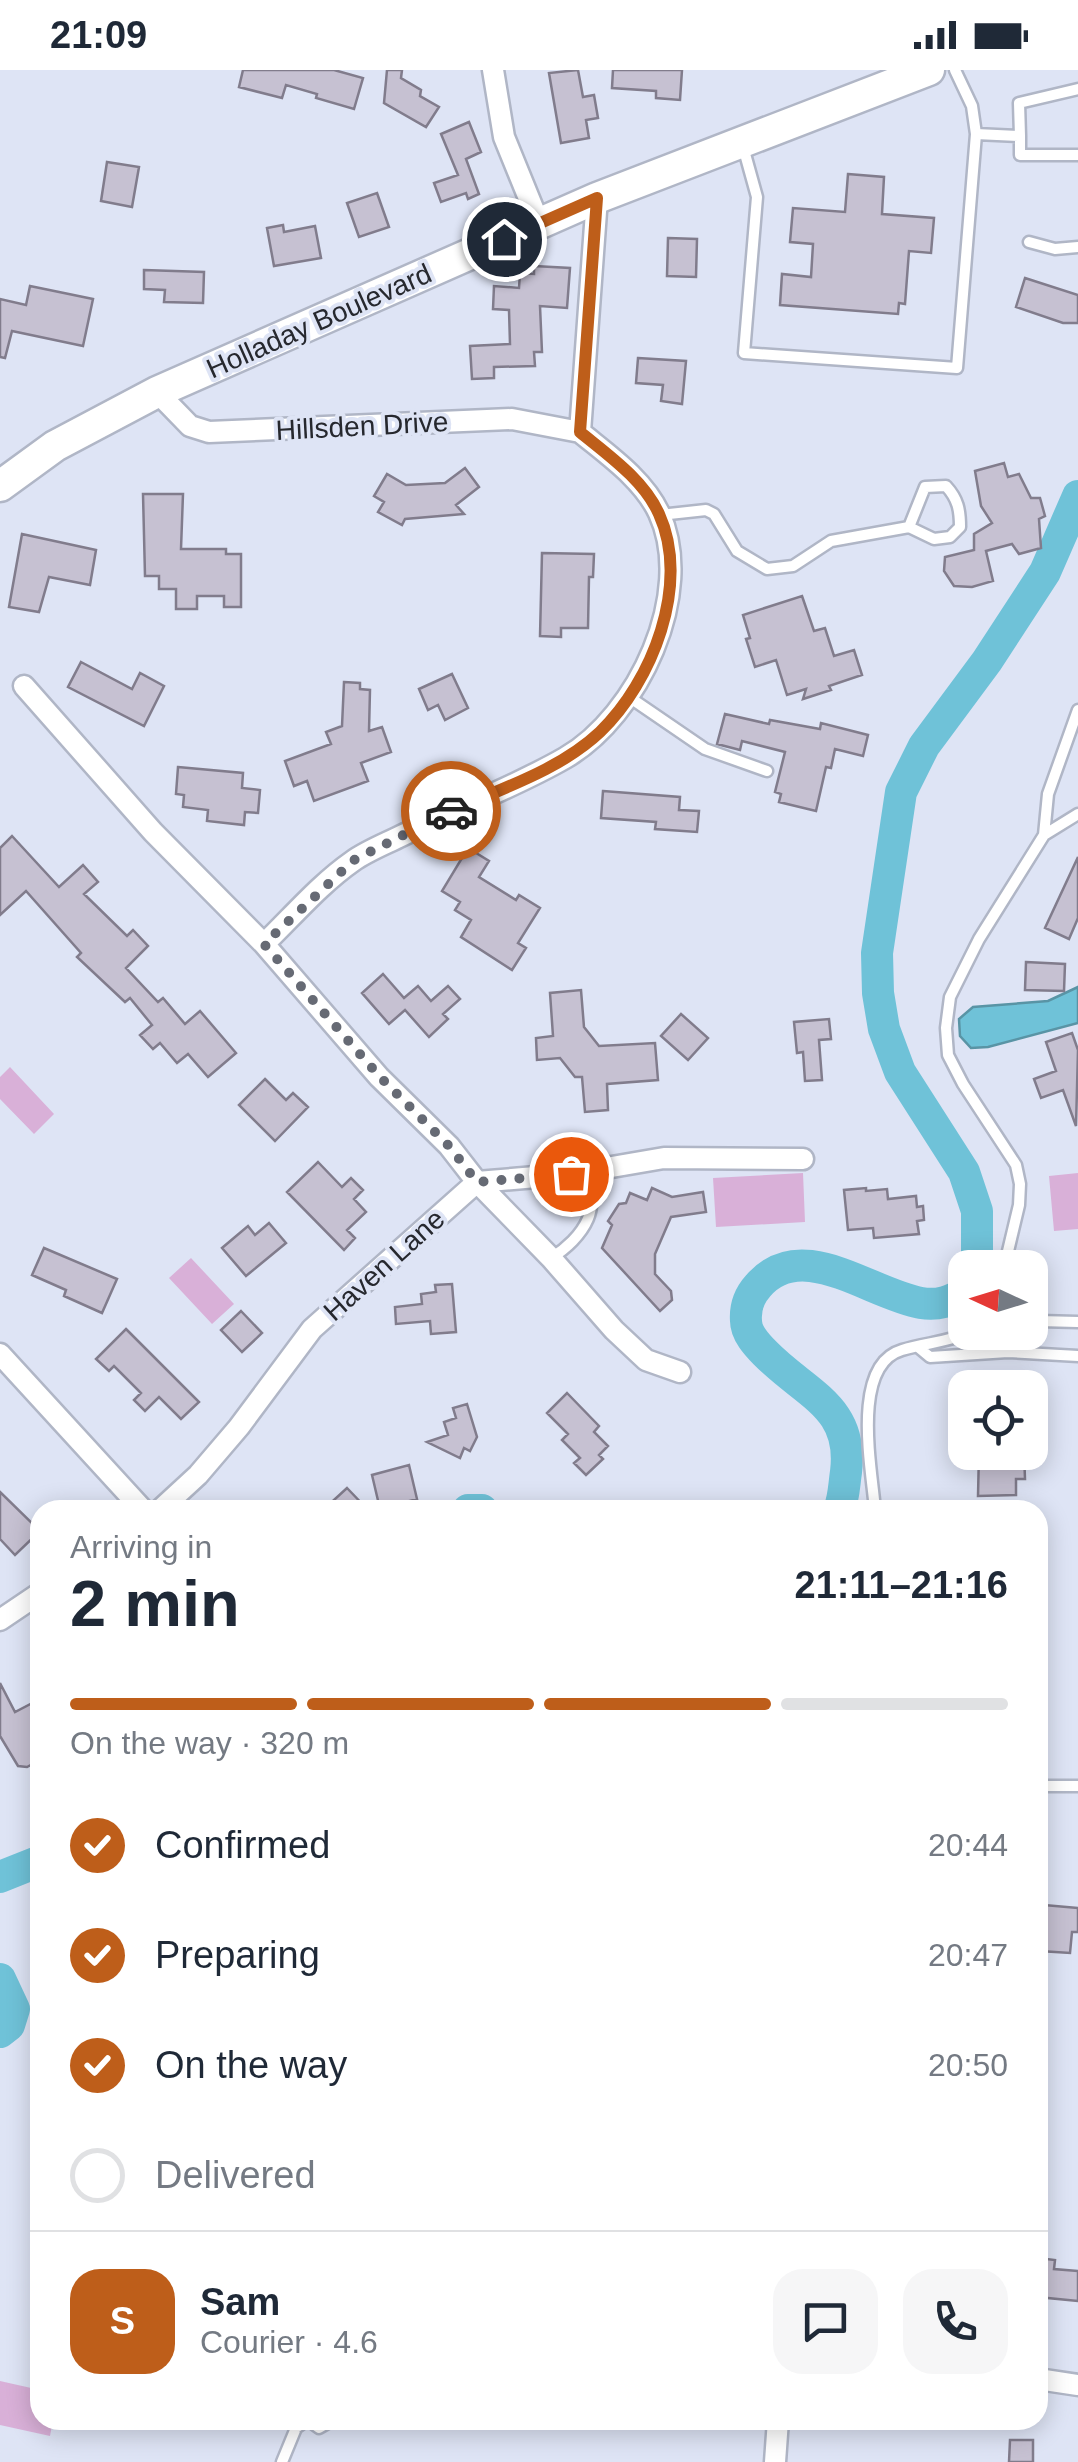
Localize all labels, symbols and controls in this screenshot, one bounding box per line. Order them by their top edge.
text: 21:09 [50,14,147,56]
pin [462,197,547,282]
icon: home [477,212,532,267]
street label: Holladay Boulevard [202,257,436,385]
street label: Hillsden Drive [275,406,449,446]
courier [401,761,501,861]
icon: car [424,784,479,839]
pin [529,1132,614,1217]
icon: bag [544,1147,599,1202]
street label: Haven Lane [318,1203,450,1327]
north arrow [948,1250,1048,1350]
map controls [948,1250,1048,1470]
button: locate [948,1370,1048,1470]
text: Arriving in [70,1529,212,1565]
text: 21:11–21:16 [795,1564,1008,1606]
text: 2 min [70,1567,240,1640]
text: On the way · 320 m [70,1725,349,1761]
icon: check [70,1818,125,1873]
text: Confirmed [155,1824,330,1866]
text: 20:44 [928,1827,1008,1863]
icon: check [70,1928,125,1983]
text: Preparing [155,1934,320,1976]
text: 20:47 [928,1937,1008,1973]
icon: check [70,2038,125,2093]
text: On the way [155,2044,347,2086]
text: 20:50 [928,2047,1008,2083]
text: Delivered [155,2154,316,2196]
button: chat [773,2269,878,2374]
button: phone [903,2269,1008,2374]
text: Sam [200,2281,280,2323]
text: S [110,2300,135,2342]
text: Courier · 4.6 [200,2324,378,2360]

